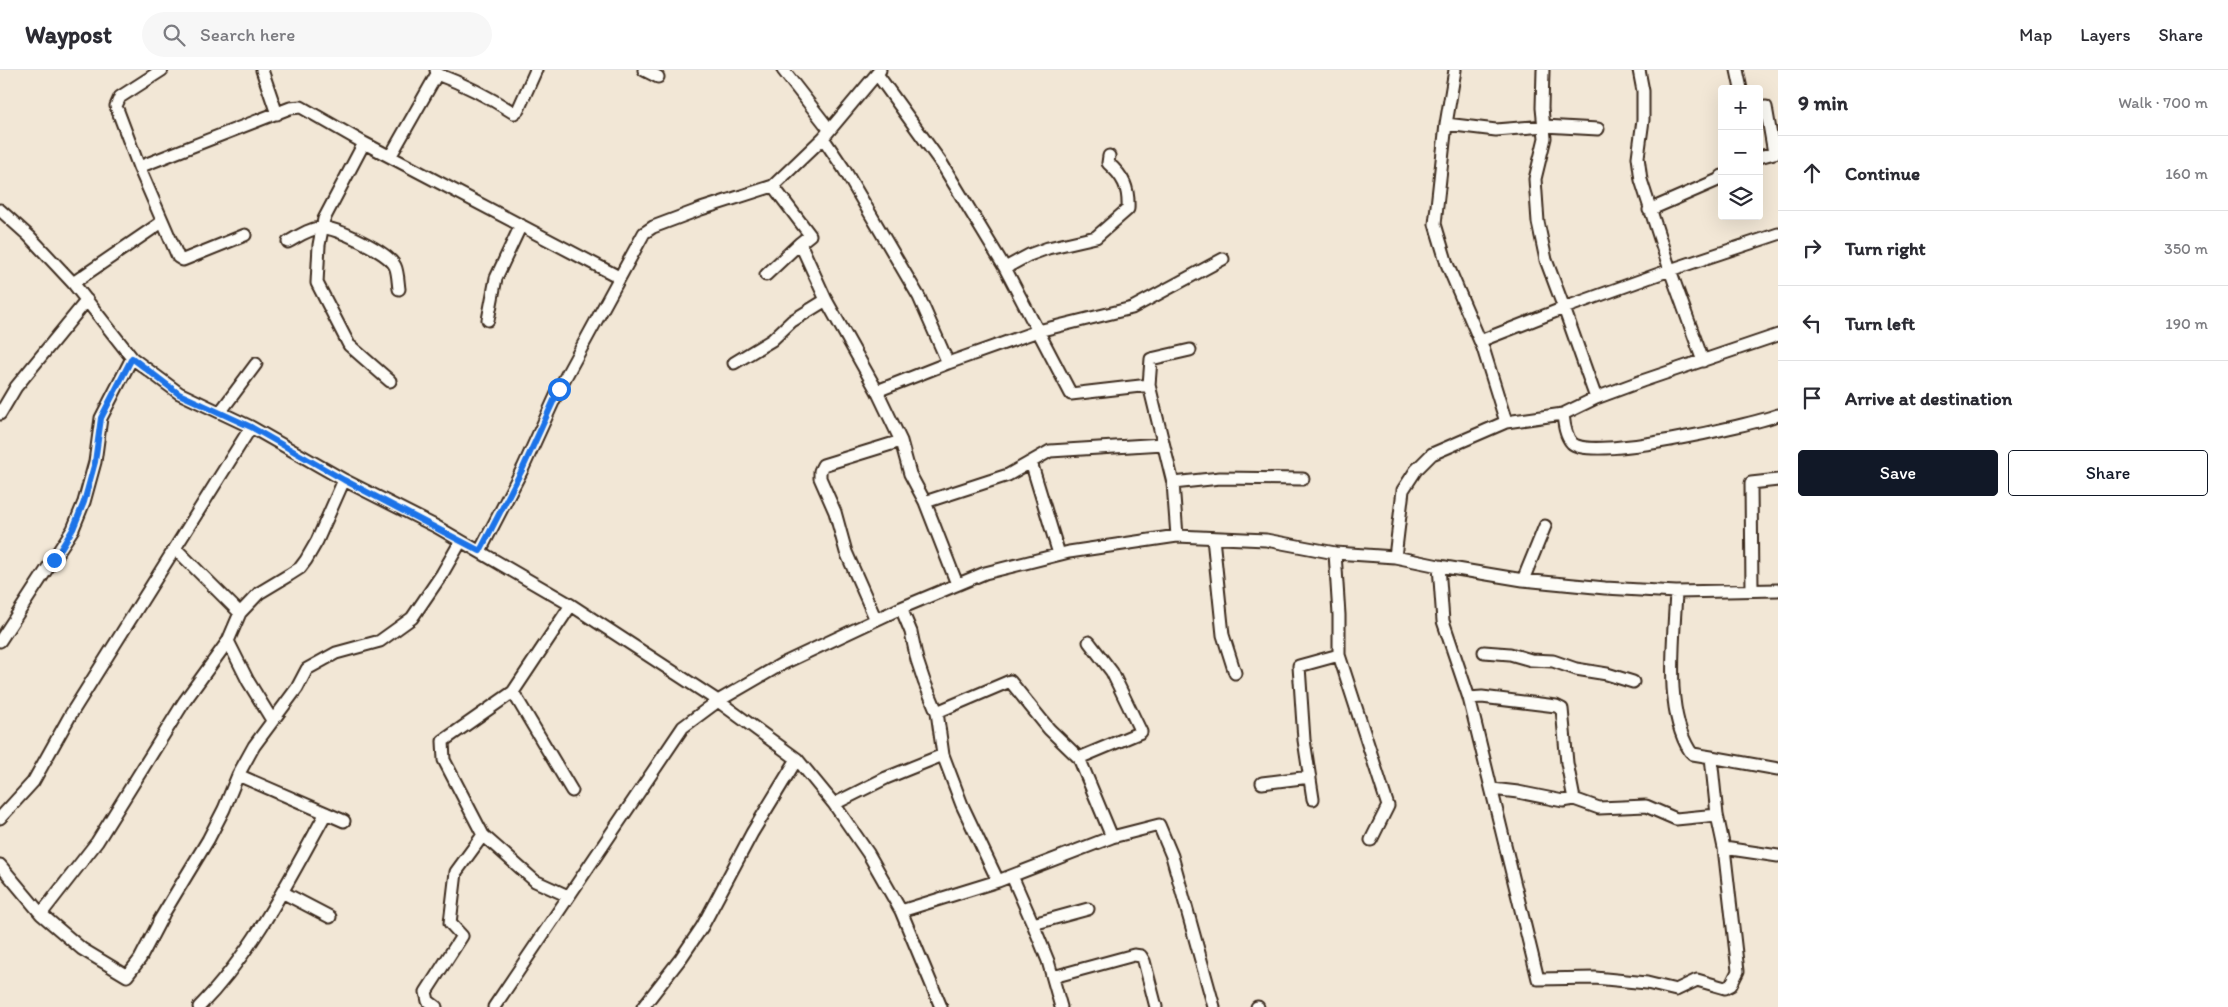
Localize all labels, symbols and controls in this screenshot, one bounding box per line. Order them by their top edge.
search box [142,12,492,57]
text: Waypost [25,20,112,49]
icon: search [160,21,188,49]
text: Search here [200,23,295,46]
text: Map [2019,24,2052,46]
text: Layers [2080,24,2130,46]
text: Share [2158,24,2203,46]
map controls [1718,85,1763,220]
button: + [1718,85,1763,130]
text: 9 min [1798,90,1848,115]
text: Walk · 700 m [2118,93,2208,112]
button: − [1718,130,1763,175]
icon: ahead [1798,159,1826,187]
text: Continue [1845,162,1920,185]
text: 160 m [2165,164,2208,183]
button: layers [1718,175,1763,220]
icon: right [1798,234,1826,262]
text: Turn right [1845,237,1926,260]
text: 350 m [2164,239,2208,258]
icon: left [1798,309,1826,337]
text: Turn left [1845,312,1915,335]
text: 190 m [2165,314,2208,333]
route start [548,378,571,401]
icon: arrive [1798,384,1826,412]
text: Arrive at destination [1845,387,2012,410]
button: Save [1798,450,1998,496]
button: Share [2008,450,2208,496]
route end [43,549,66,572]

